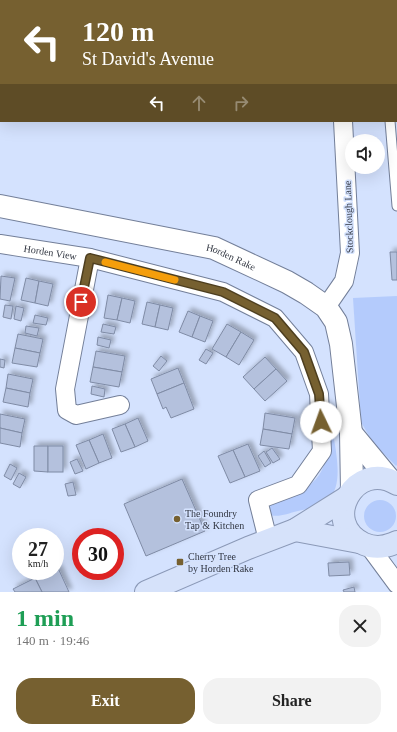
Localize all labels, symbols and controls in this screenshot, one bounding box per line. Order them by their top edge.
icon: left [16,16,68,68]
text: 120 m [82,16,154,47]
text: St David's Avenue [82,49,214,69]
icon: left [146,92,168,114]
icon: ahead [188,92,210,114]
icon: right [230,92,252,114]
map controls [345,134,385,174]
button: sound [345,134,385,174]
street label: Stockclough Lane [342,180,355,253]
street label: Horden Rake [205,242,258,273]
street label: Horden View [23,243,78,262]
pin [64,285,98,319]
icon: arrive [70,291,92,313]
position arrow [300,401,342,443]
place label: The Foundry Tap & Kitchen [185,508,244,531]
marker: The Foundry Tap & Kitchen [172,514,182,524]
speed limit sign: 30 [72,528,124,580]
text: 27 [28,538,48,560]
place label: Cherry Tree by Horden Rake [188,551,254,574]
marker: Cherry Tree by Horden Rake [175,557,185,567]
text: km/h [28,558,48,569]
text: 1 min [16,605,74,631]
button: close [339,605,381,647]
text: 140 m · 19:46 [16,633,89,648]
button: Exit [16,678,195,724]
button: Share [203,678,381,724]

